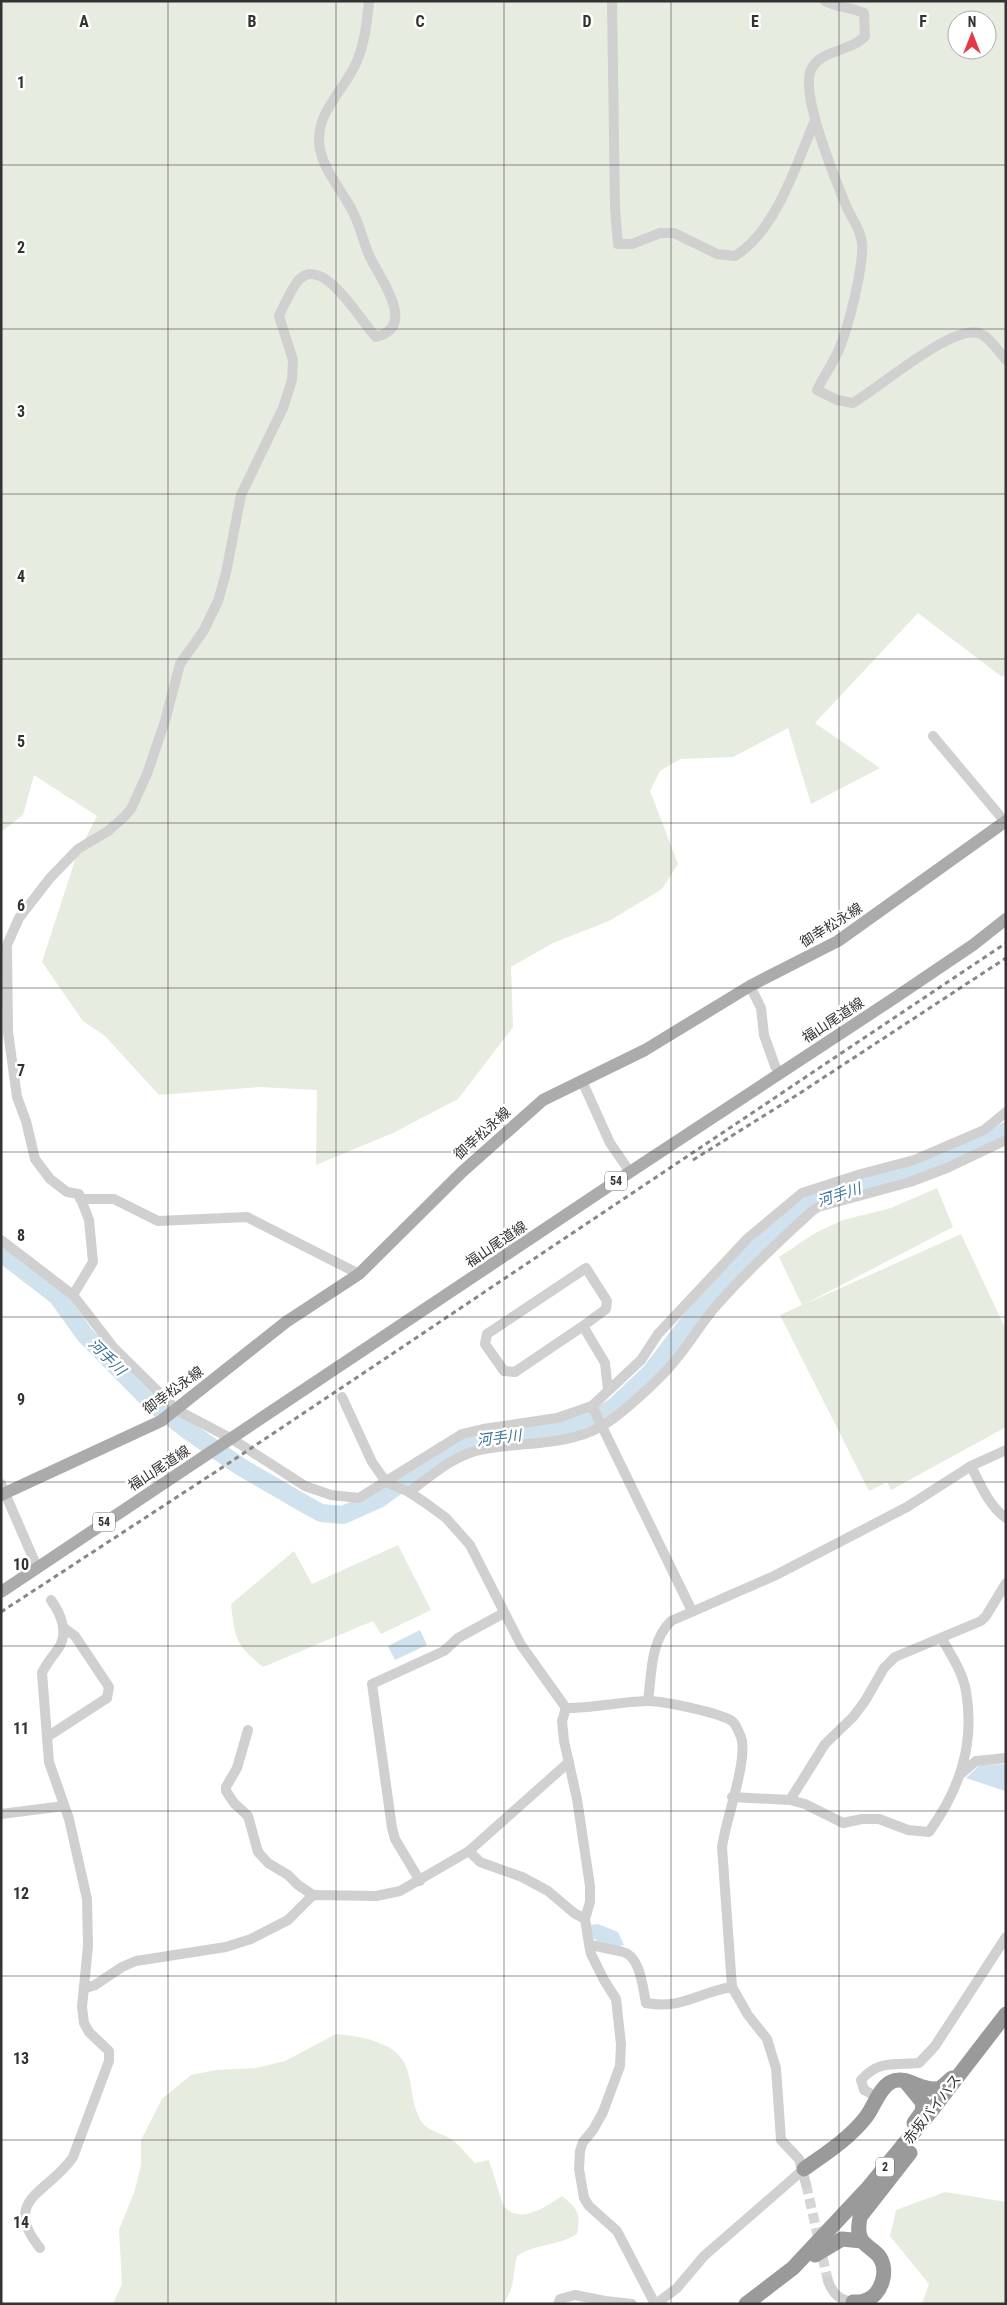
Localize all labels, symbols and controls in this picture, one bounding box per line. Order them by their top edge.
north arrow [947,10,997,60]
text: A [79,12,89,31]
text: B [248,12,257,31]
text: C [415,12,425,31]
text: D [582,12,592,31]
text: E [751,12,759,31]
text: F [919,12,927,31]
text: N [968,14,976,30]
text: 1 [17,73,25,92]
text: 2 [17,238,25,257]
text: 3 [17,402,25,421]
text: 4 [17,567,25,586]
text: 5 [17,732,25,751]
text: 6 [17,896,25,915]
street label: 御幸松永線 [797,900,865,950]
street label: 福山尾道線 [799,994,867,1046]
text: 7 [17,1061,25,1080]
street label: 御幸松永線 [451,1104,513,1162]
road number: 54 [605,1172,627,1190]
water label: 河手川 [815,1179,865,1211]
street label: 福山尾道線 [463,1218,529,1270]
text: 8 [17,1226,25,1245]
water label: 河手川 [85,1335,131,1381]
street label: 御幸松永線 [140,1363,206,1417]
text: 9 [17,1390,25,1409]
water label: 河手川 [476,1426,524,1450]
street label: 福山尾道線 [125,1442,193,1494]
road number: 54 [93,1512,115,1531]
text: 10 [13,1555,29,1574]
text: 11 [13,1719,29,1738]
text: 12 [13,1884,29,1903]
text: 13 [13,2049,29,2068]
street label: 赤坂バイパス [900,2071,964,2147]
road number: 2 [876,2158,894,2176]
text: 14 [13,2213,29,2232]

